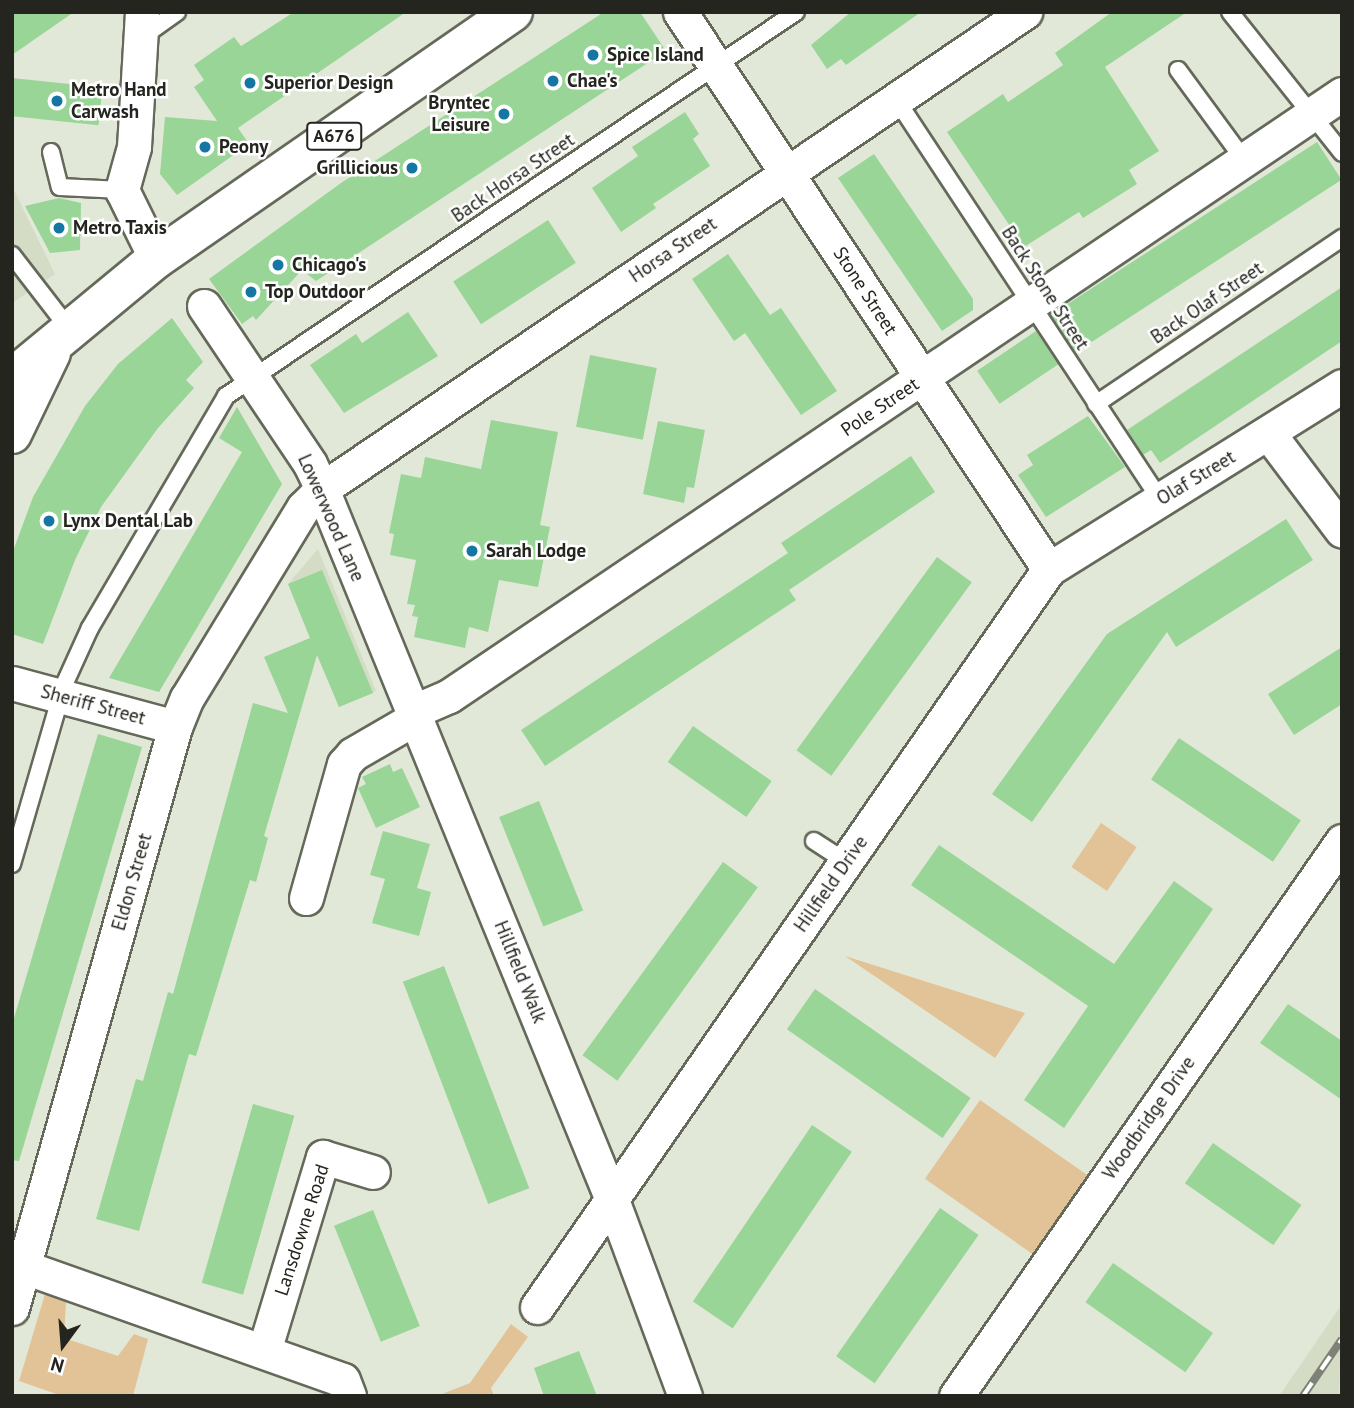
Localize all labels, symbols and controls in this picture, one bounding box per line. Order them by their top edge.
place label: Spice Island [607,44,704,66]
marker: Spice Island [585,47,601,63]
place label: Chae's [567,70,618,92]
place label: Superior Design [264,72,393,94]
marker: Chae's [545,73,561,89]
marker: Superior Design [242,75,258,91]
place label: Metro Hand Carwash [71,79,167,123]
place label: Bryntec Leisure [428,92,490,136]
marker: Metro Hand Carwash [49,93,65,109]
marker: Bryntec Leisure [496,106,512,122]
road number: A676 [306,121,362,150]
street label: Back Horsa Street [447,128,579,228]
place label: Peony [219,136,268,158]
marker: Peony [197,139,213,155]
place label: Grillicious [317,157,398,179]
marker: Grillicious [404,160,420,176]
street label: Horsa Street [625,212,721,288]
place label: Metro Taxis [73,217,167,239]
marker: Metro Taxis [51,220,67,236]
street label: Back Stone Street [996,222,1094,354]
street label: Stone Street [828,243,902,339]
place label: Chicago's [292,254,366,276]
marker: Chicago's [270,257,286,273]
street label: Back Olaf Street [1146,257,1268,349]
place label: Top Outdoor [265,281,366,303]
marker: Top Outdoor [243,284,259,300]
street label: Pole Street [837,373,923,441]
street label: Olaf Street [1153,446,1239,510]
street label: Lowerwood Lane [293,451,369,585]
place label: Lynx Dental Lab [63,510,193,532]
marker: Lynx Dental Lab [41,513,57,529]
place label: Sarah Lodge [486,540,586,562]
marker: Sarah Lodge [464,543,480,559]
street label: Sheriff Street [38,680,148,730]
street label: Eldon Street [107,831,157,933]
street label: Hillfield Drive [789,831,873,937]
street label: Hillfield Walk [489,917,551,1027]
street label: Woodbridge Drive [1098,1052,1200,1184]
street label: Lansdowne Road [270,1161,334,1299]
north arrow [28,1310,98,1380]
text: N [48,1352,67,1378]

